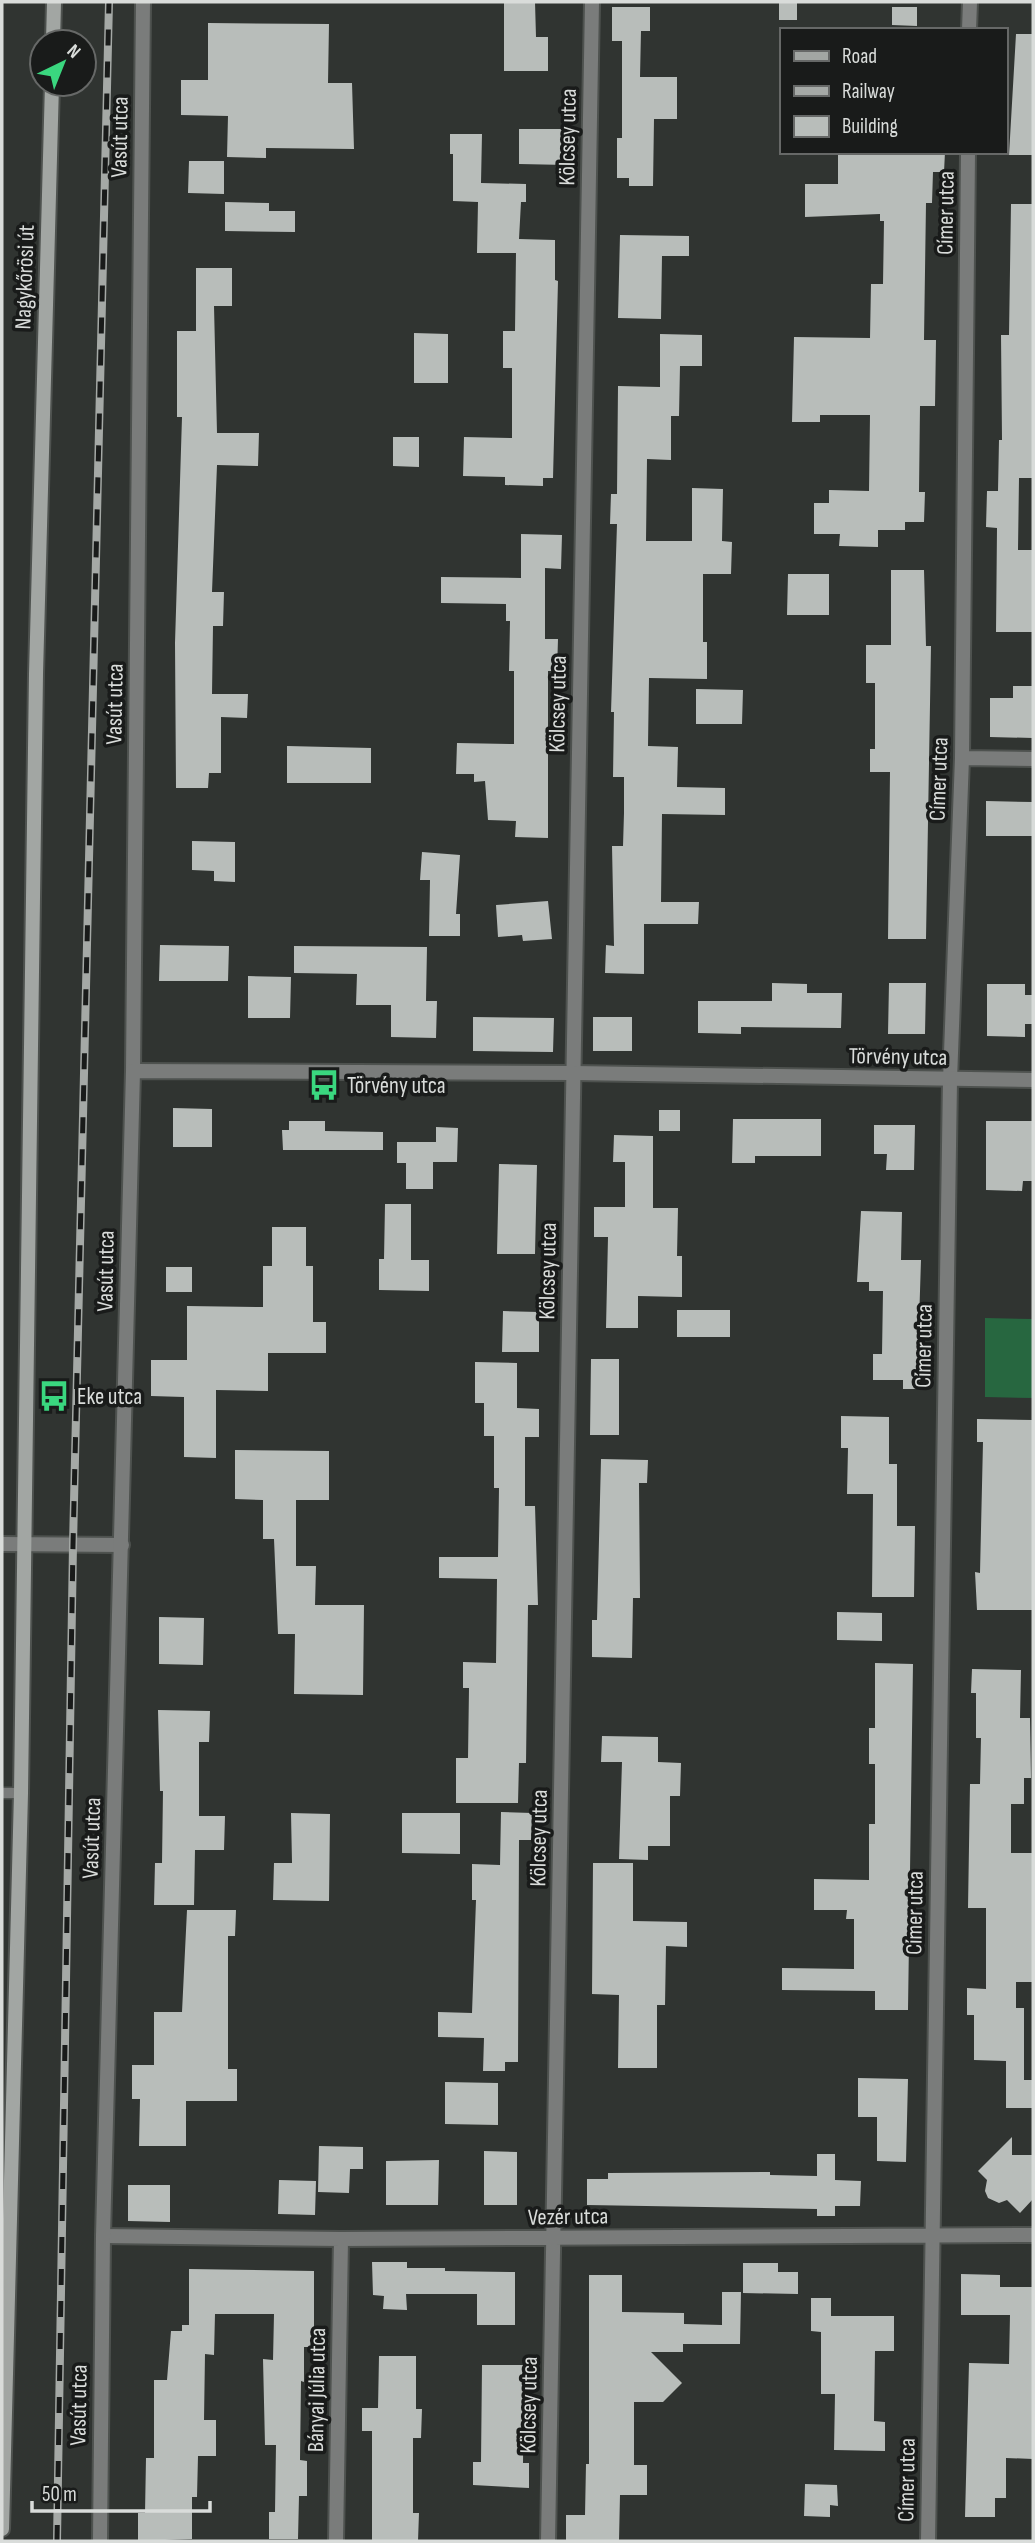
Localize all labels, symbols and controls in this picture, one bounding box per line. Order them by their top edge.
north arrow [28,28,98,98]
legend [780,28,1007,154]
text: N [62,40,85,64]
text: Road [842,44,877,69]
text: Railway [842,79,895,104]
street label: Kölcsey utca [553,88,583,186]
street label: Vasút utca [105,96,135,178]
text: Building [842,114,898,139]
street label: Címer utca [931,171,961,255]
street label: Nagykőrösi út [9,224,41,330]
street label: Kölcsey utca [543,655,573,753]
street label: Vasút utca [100,663,130,745]
street label: Címer utca [924,737,954,821]
street label: Törvény utca [848,1042,948,1072]
bus stop icon: Törvény utca [307,1068,341,1102]
place label: Törvény utca [347,1072,446,1100]
street label: Kölcsey utca [533,1222,563,1320]
street label: Vasút utca [91,1230,121,1312]
street label: Címer utca [909,1304,939,1388]
bus stop icon: Eke utca [37,1379,71,1413]
place label: Eke utca [77,1383,142,1411]
street label: Kölcsey utca [524,1789,554,1887]
street label: Vasút utca [77,1797,107,1879]
street label: Címer utca [900,1871,930,1955]
street label: Vezér utca [528,2202,609,2232]
street label: Bányai Júlia utca [302,2328,332,2452]
street label: Kölcsey utca [514,2356,544,2454]
street label: Vasút utca [64,2364,94,2446]
street label: Címer utca [892,2438,922,2522]
scale bar [32,2470,210,2514]
text: 50 m [42,2482,77,2507]

